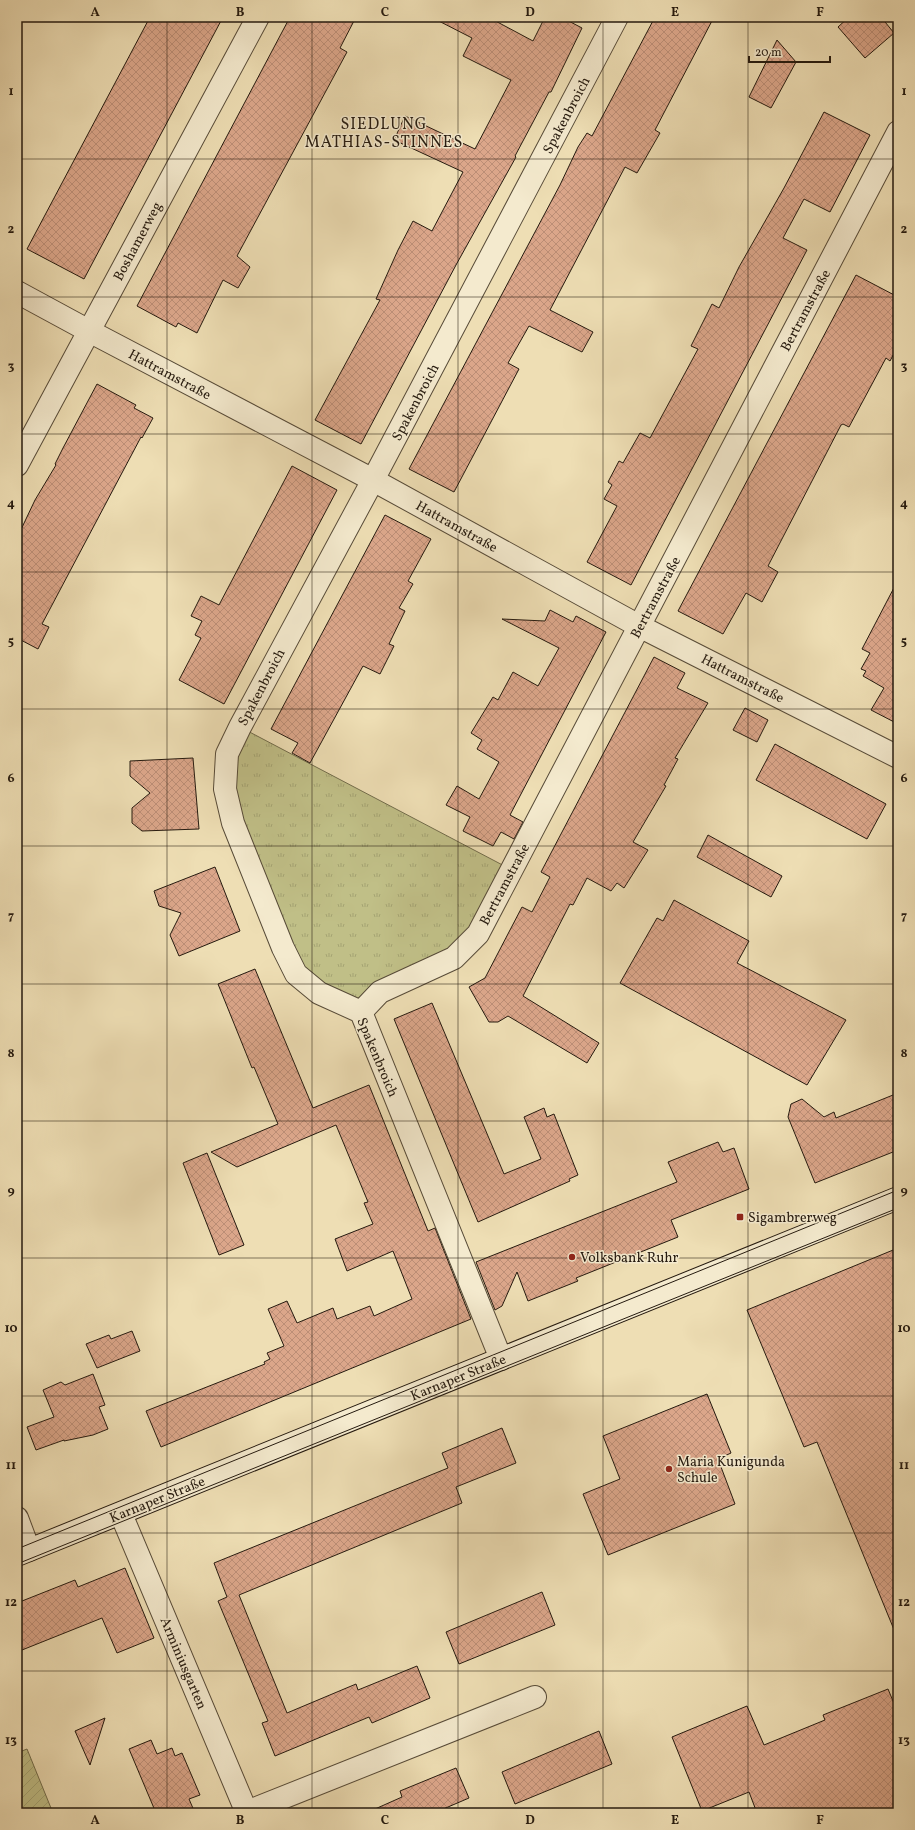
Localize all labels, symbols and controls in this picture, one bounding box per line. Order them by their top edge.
text: A [90,4,100,22]
text: B [236,4,245,22]
text: C [381,4,389,22]
text: D [525,4,535,22]
text: E [671,4,679,22]
text: F [816,4,824,22]
scale bar [749,38,830,64]
text: 20 m [755,45,782,61]
street label: Spakenbroich [539,74,596,158]
text: 1 [8,83,14,101]
text: 1 [901,83,907,101]
district label: SIEDLUNG MATHIAS-STINNES [305,114,463,154]
street label: Boshamerweg [110,199,167,285]
text: 2 [8,221,15,239]
text: 2 [901,221,908,239]
street label: Bertramstraße [777,266,836,355]
street label: Hattramstraße [125,346,214,405]
text: 3 [8,358,15,376]
text: 3 [901,358,908,376]
street label: Spakenbroich [388,361,445,445]
text: 4 [7,495,15,513]
text: 4 [900,495,908,513]
street label: Hattramstraße [412,497,501,558]
street label: Bertramstraße [627,553,686,642]
text: 5 [8,633,14,651]
text: 5 [901,633,907,651]
street label: Spakenbroich [234,646,291,730]
street label: Hattramstraße [697,650,787,709]
text: 6 [7,770,15,788]
text: 6 [900,770,908,788]
street label: Bertramstraße [476,840,535,929]
text: 7 [8,908,14,926]
text: 7 [901,908,907,926]
street label: Spakenbroich [351,1015,402,1100]
text: 8 [7,1045,15,1063]
text: 8 [900,1045,908,1063]
text: 9 [7,1182,15,1200]
text: 9 [900,1182,908,1200]
place label: Sigambrerweg [748,1209,837,1228]
marker: Sigambrerweg [735,1212,745,1222]
place label: Volksbank Ruhr [580,1249,679,1268]
marker: Volksbank Ruhr [567,1252,577,1262]
text: 10 [4,1320,18,1338]
text: 10 [897,1320,911,1338]
street label: Karnaper Straße [408,1350,509,1406]
place label: Maria Kunigunda Schule [677,1453,785,1488]
text: 11 [6,1457,16,1475]
text: 11 [899,1457,909,1475]
marker: Maria Kunigunda Schule [664,1464,674,1474]
street label: Karnaper Straße [107,1472,208,1528]
text: 12 [5,1594,17,1612]
text: 12 [898,1594,910,1612]
street label: Arminiusgarten [155,1615,211,1713]
text: 13 [5,1732,17,1750]
text: 13 [898,1732,910,1750]
text: A [90,1812,100,1830]
text: B [236,1812,245,1830]
text: C [381,1812,389,1830]
text: D [525,1812,535,1830]
text: E [671,1812,679,1830]
text: F [816,1812,824,1830]

